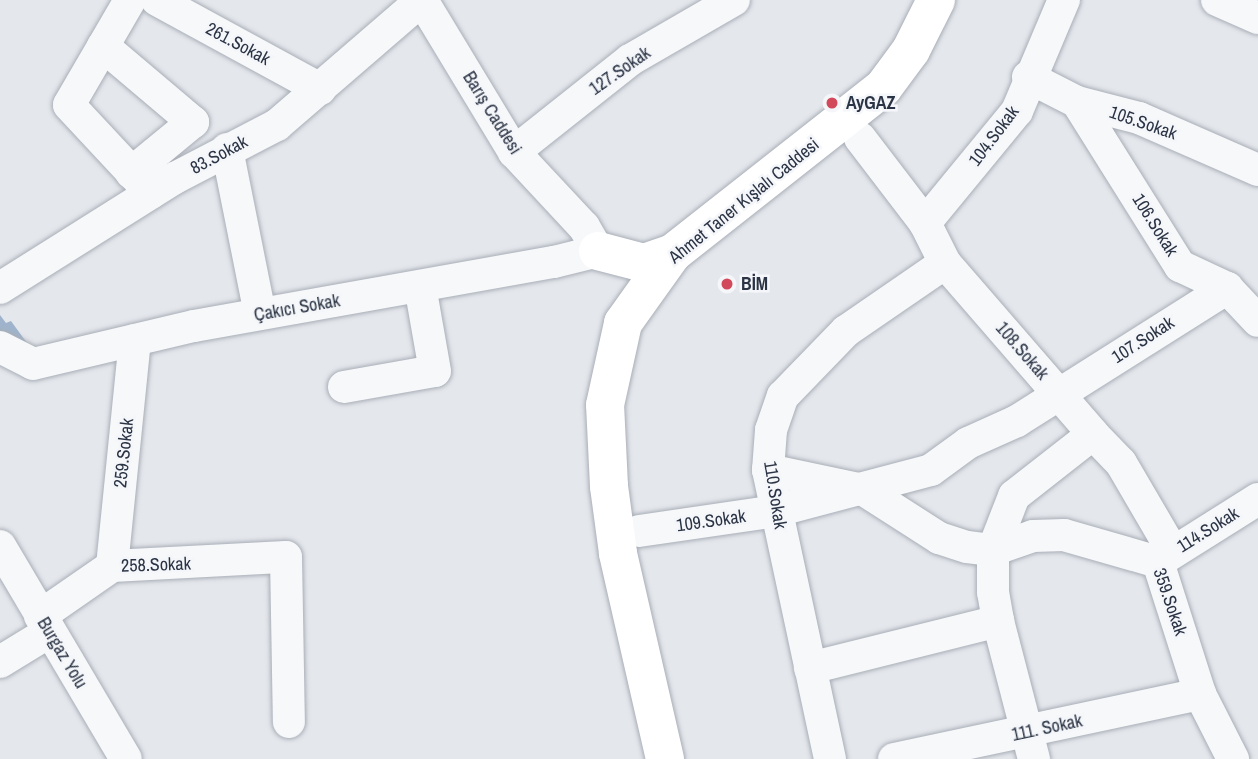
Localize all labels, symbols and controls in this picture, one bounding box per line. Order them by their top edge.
street label: 261.Sokak [202,18,274,70]
street label: 127.Sokak [585,42,655,100]
street label: Barış Caddesi [458,68,526,158]
place label: AyGAZ [846,92,895,114]
marker: AyGAZ [824,95,840,111]
street label: 105.Sokak [1107,101,1179,145]
street label: 104.Sokak [964,102,1024,170]
street label: 83.Sokak [187,131,251,179]
street label: Ahmet Taner Kışlalı Caddesi [664,134,824,268]
street label: 106.Sokak [1127,190,1183,260]
place label: BİM [741,273,768,295]
marker: BİM [719,276,735,292]
street label: Çakıcı Sokak [252,290,342,326]
street label: 107.Sokak [1108,312,1178,368]
street label: 108.Sokak [991,318,1053,384]
street label: 259.Sokak [110,417,138,489]
street label: 110.Sokak [759,459,791,531]
street label: 114.Sokak [1173,503,1243,557]
street label: 109.Sokak [675,505,747,537]
street label: 258.Sokak [121,553,191,577]
street label: 359.Sokak [1148,566,1192,638]
street label: Burgaz Yolu [32,613,92,693]
street label: 111. Sokak [1010,710,1084,746]

